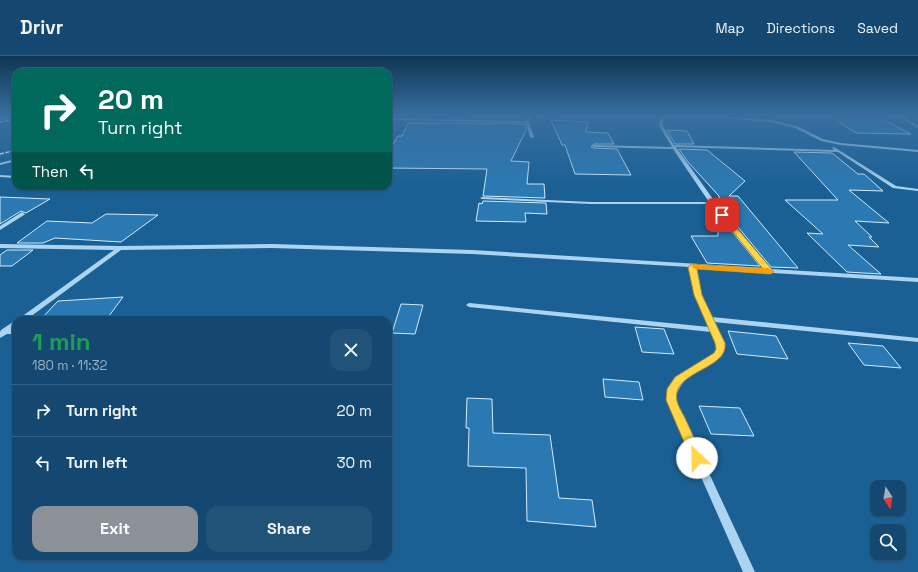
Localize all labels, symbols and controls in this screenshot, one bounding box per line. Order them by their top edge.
text: Drivr [20,15,63,40]
text: Map [715,19,745,37]
text: Directions [767,19,835,37]
text: Saved [857,19,898,37]
text: 20 m [98,81,164,117]
icon: right [32,84,84,136]
text: Turn right [98,116,182,139]
icon: left [76,160,98,182]
text: Then [32,162,68,181]
pin [705,198,739,232]
icon: arrive [711,204,733,226]
text: 1 min [32,326,91,357]
button: close [330,329,372,371]
text: 180 m · 11:32 [32,357,107,374]
icon: right [32,400,54,422]
text: Turn right [66,401,137,420]
text: 20 m [337,401,372,420]
position arrow [676,437,718,479]
icon: left [32,452,54,474]
text: Turn left [66,453,128,472]
text: 30 m [337,453,372,472]
north arrow [870,480,906,516]
map controls [870,480,906,560]
button: Exit [32,506,198,552]
button: Share [206,506,372,552]
button: search [870,524,906,560]

